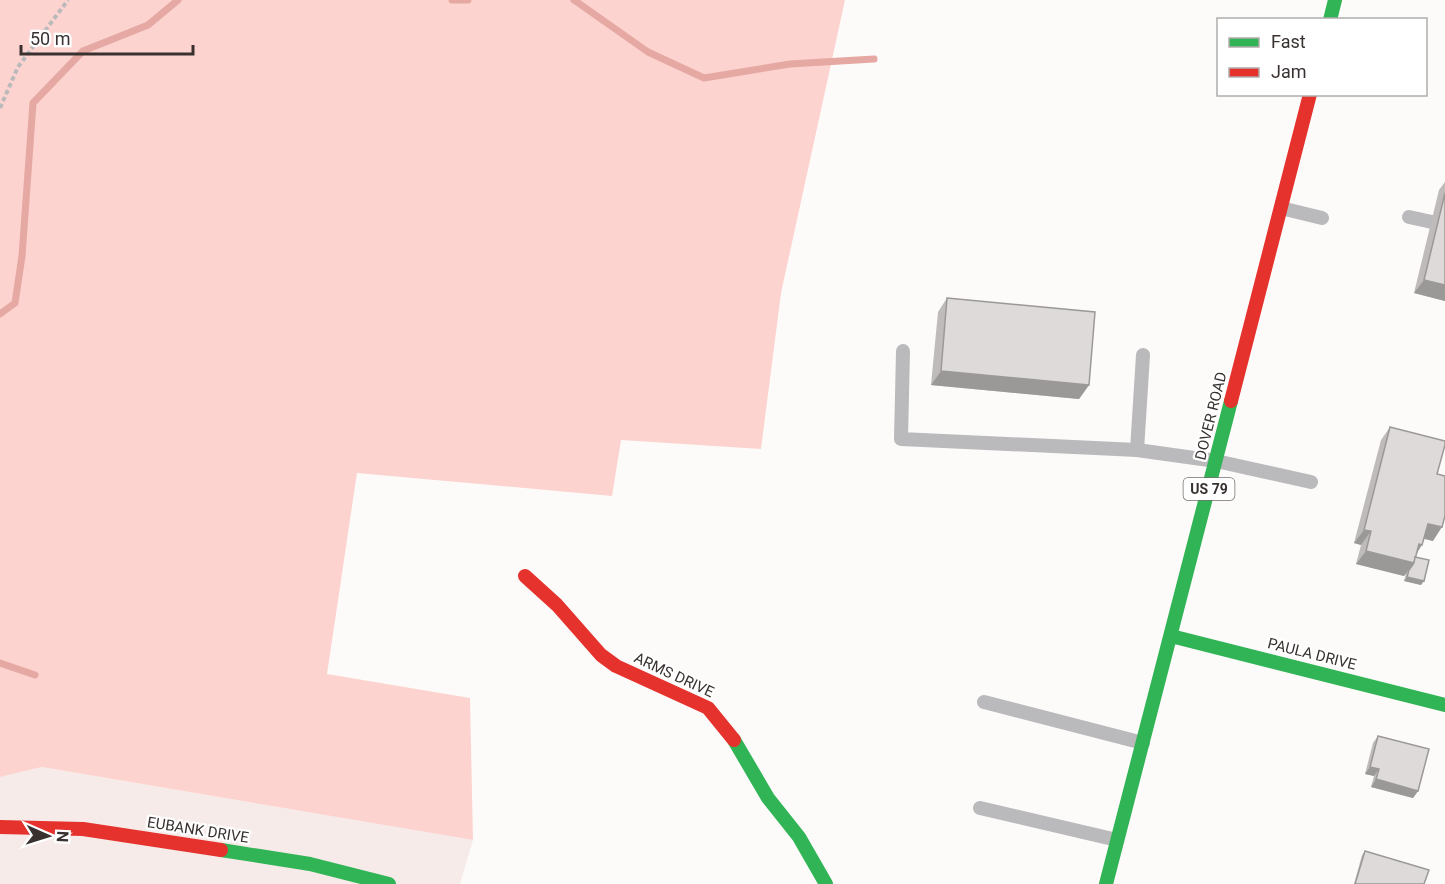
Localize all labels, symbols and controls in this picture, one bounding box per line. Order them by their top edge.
scale bar [21,18,194,56]
legend [1217,18,1427,96]
text: 50 m [30,28,70,49]
text: Fast [1271,31,1306,52]
text: Jam [1271,61,1307,82]
street label: DOVER ROAD [1191,370,1231,462]
road number: US 79 [1184,478,1234,500]
street label: PAULA DRIVE [1266,634,1359,674]
street label: ARMS DRIVE [631,649,717,702]
north arrow [18,806,78,866]
street label: EUBANK DRIVE [146,813,250,847]
text: N [53,831,72,843]

